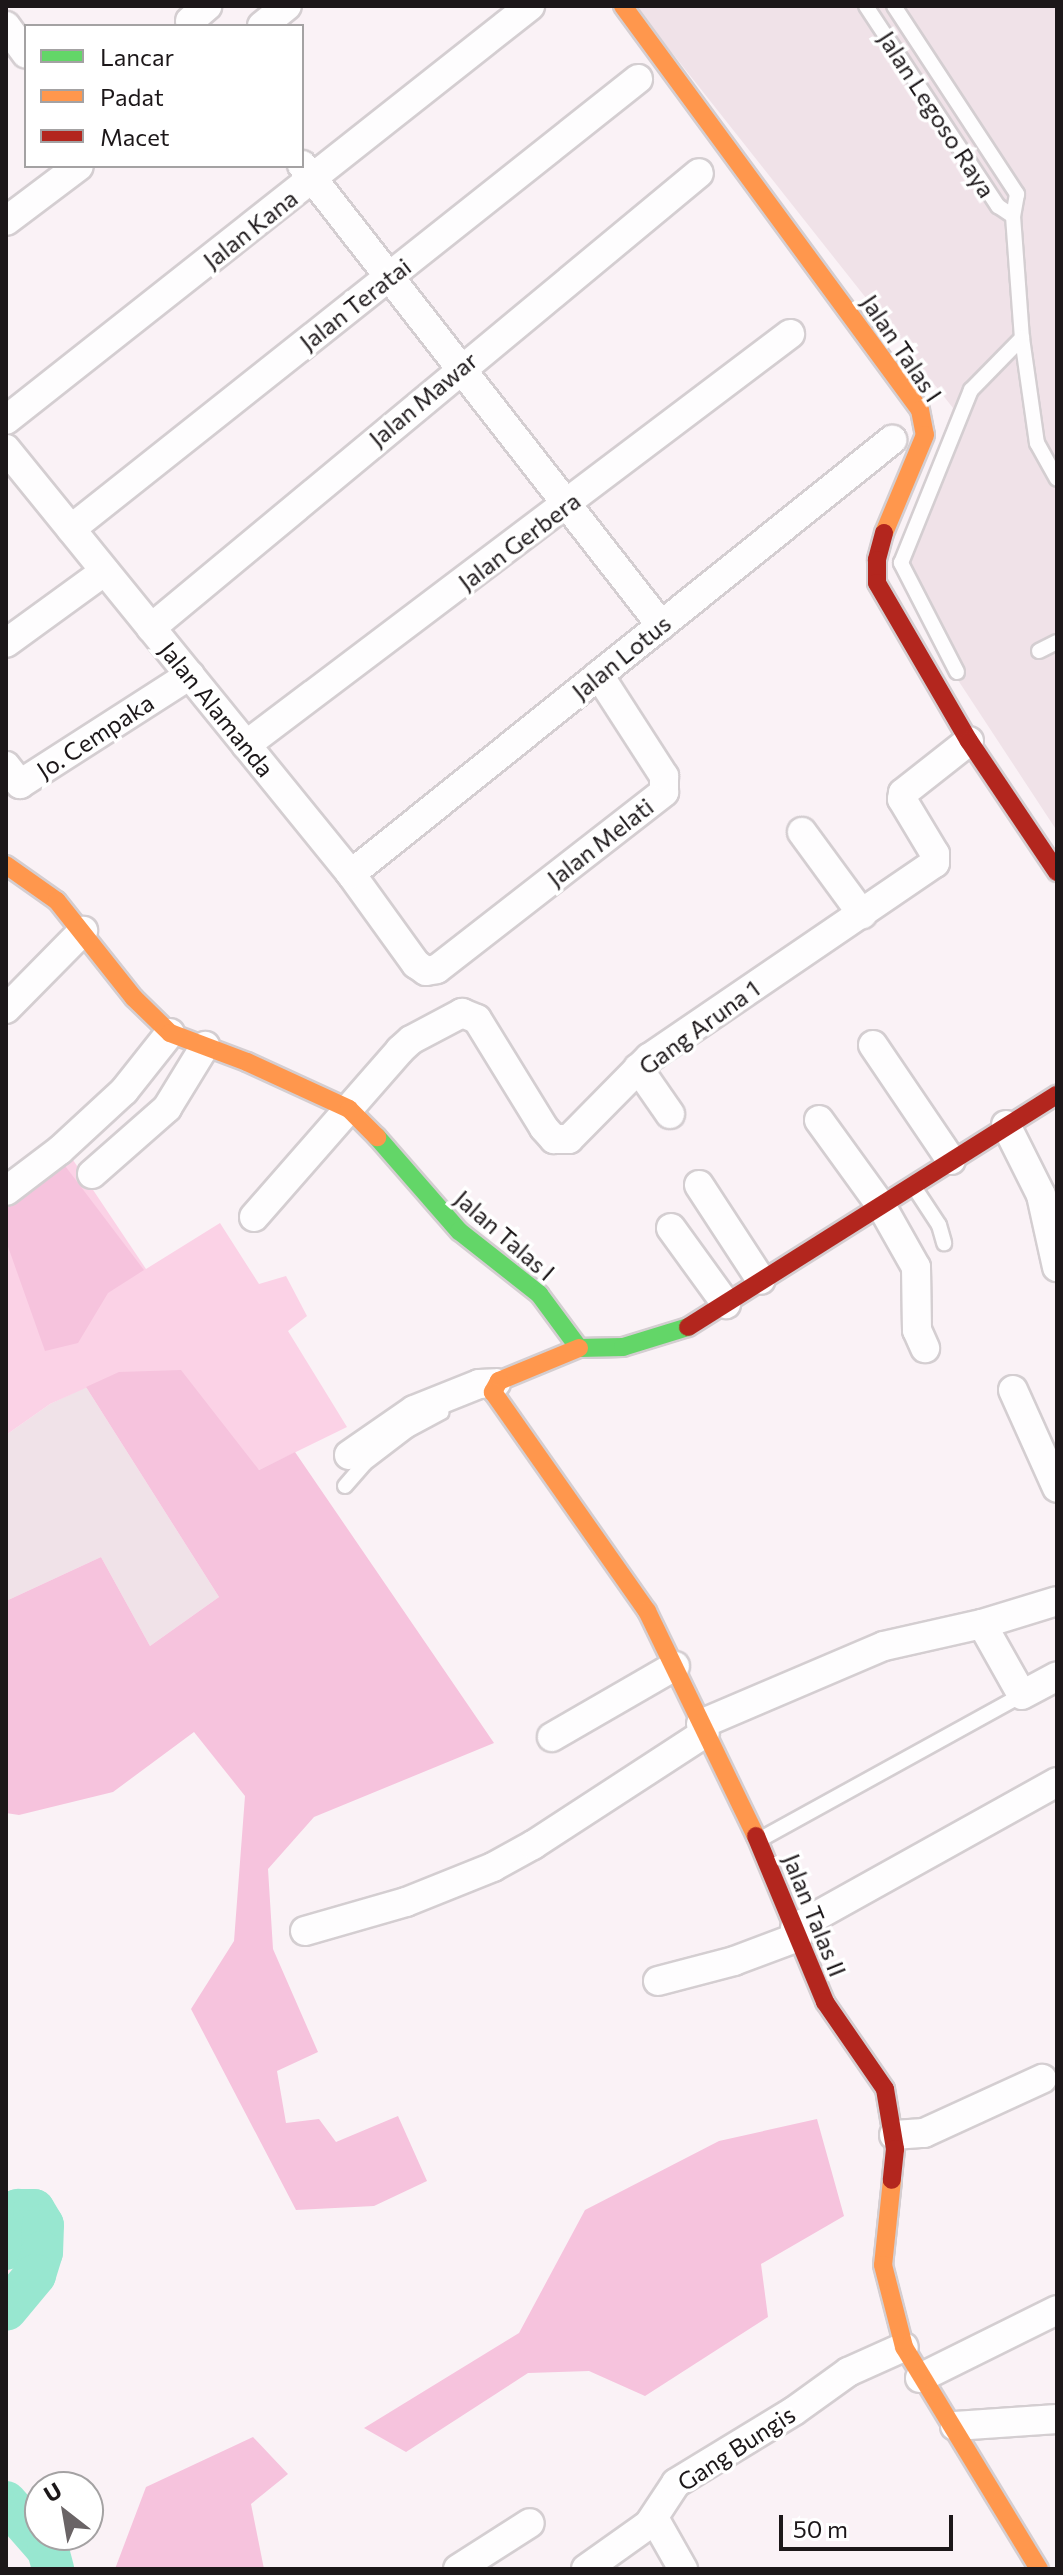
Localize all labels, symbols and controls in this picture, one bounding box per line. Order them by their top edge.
legend [24,24,304,168]
street label: Jalan Legoso Raya [872,25,1002,203]
text: Lancar [100,42,174,71]
text: Padat [100,82,164,111]
text: Macet [100,122,170,151]
street label: Jalan Kana [197,183,303,275]
street label: Jalan Teratai [294,252,416,356]
street label: Jalan Talas I [856,289,948,407]
street label: Jalan Mawar [363,345,483,453]
street label: Jalan Gerbera [452,486,586,596]
street label: Jalan Lotus [566,608,676,706]
street label: Jalan Alamanda [154,636,280,782]
street label: Jo. Cempaka [31,688,159,784]
street label: Jalan Melati [541,792,659,892]
street label: Gang Aruna 1 [633,974,765,1080]
street label: Jalan Talas I [449,1184,561,1286]
street label: Jalan Talas II [777,1849,853,1981]
street label: Gang Bungis [672,2399,800,2497]
north arrow [24,2471,104,2551]
text: U [39,2476,66,2507]
scale bar [783,2499,957,2549]
text: 50 m [793,2514,848,2543]

